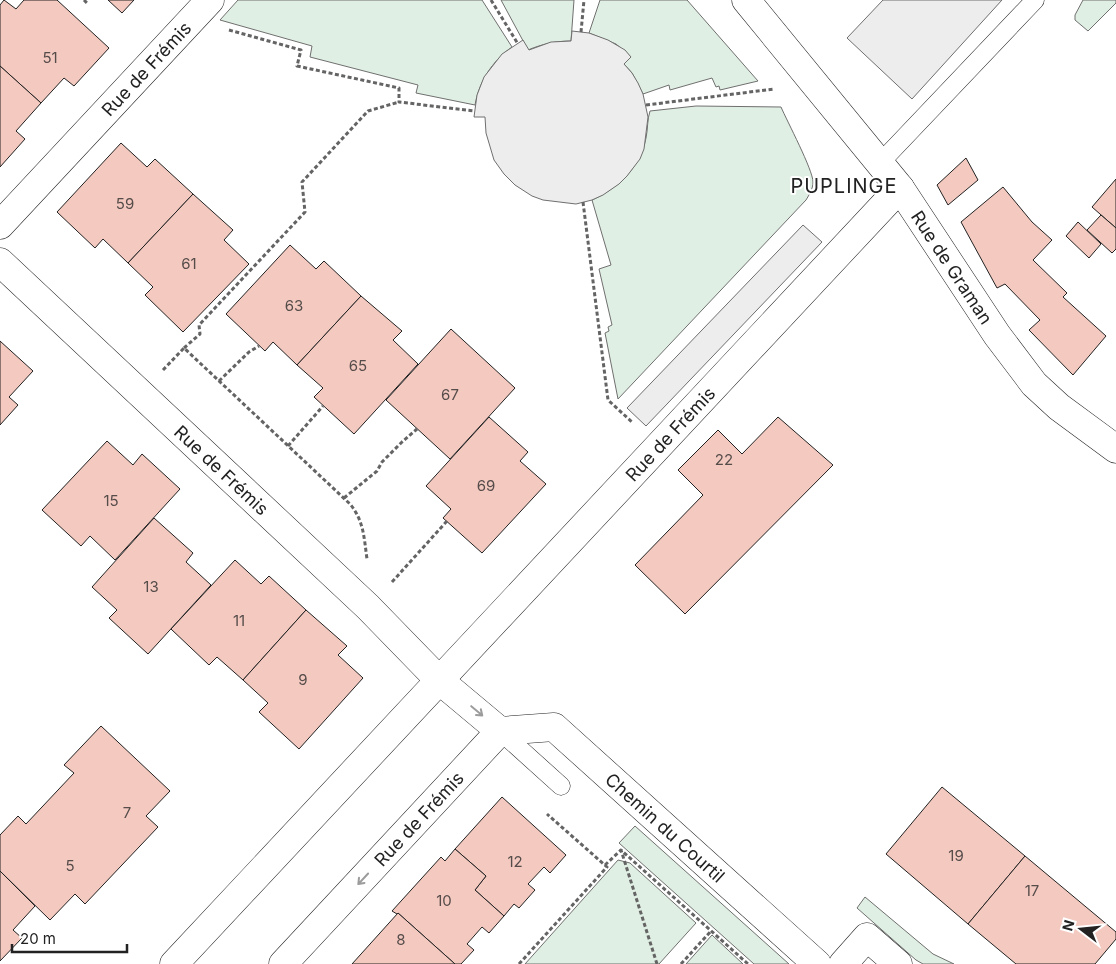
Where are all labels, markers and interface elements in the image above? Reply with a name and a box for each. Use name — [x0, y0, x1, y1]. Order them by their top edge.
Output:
street label: Rue de Frémis — [97, 17, 195, 120]
house number: 51 — [42, 48, 58, 67]
district label: PUPLINGE — [790, 174, 898, 198]
house number: 59 — [116, 194, 134, 213]
street label: Rue de Graman — [907, 207, 997, 328]
house number: 61 — [181, 254, 197, 273]
house number: 63 — [285, 296, 303, 315]
house number: 65 — [349, 356, 367, 375]
street label: Rue de Frémis — [621, 382, 719, 485]
house number: 67 — [441, 385, 459, 404]
street label: Rue de Frémis — [170, 421, 273, 519]
house number: 22 — [715, 450, 733, 469]
house number: 69 — [477, 476, 495, 495]
house number: 15 — [103, 491, 119, 510]
house number: 13 — [143, 577, 159, 596]
house number: 11 — [233, 611, 245, 630]
house number: 9 — [298, 670, 308, 689]
one-way arrow — [470, 706, 483, 717]
street label: Rue de Frémis — [370, 768, 468, 870]
street label: Chemin du Courtil — [601, 768, 729, 886]
house number: 7 — [123, 803, 131, 822]
house number: 19 — [948, 846, 964, 865]
house number: 12 — [507, 852, 523, 871]
house number: 5 — [65, 856, 75, 875]
one-way arrow — [357, 873, 369, 885]
house number: 17 — [1025, 881, 1039, 900]
house number: 10 — [436, 891, 452, 910]
north arrow — [1056, 904, 1106, 954]
text: N — [1058, 918, 1078, 933]
scale bar — [12, 922, 128, 954]
text: 20 m — [20, 929, 56, 948]
house number: 8 — [396, 930, 406, 949]

